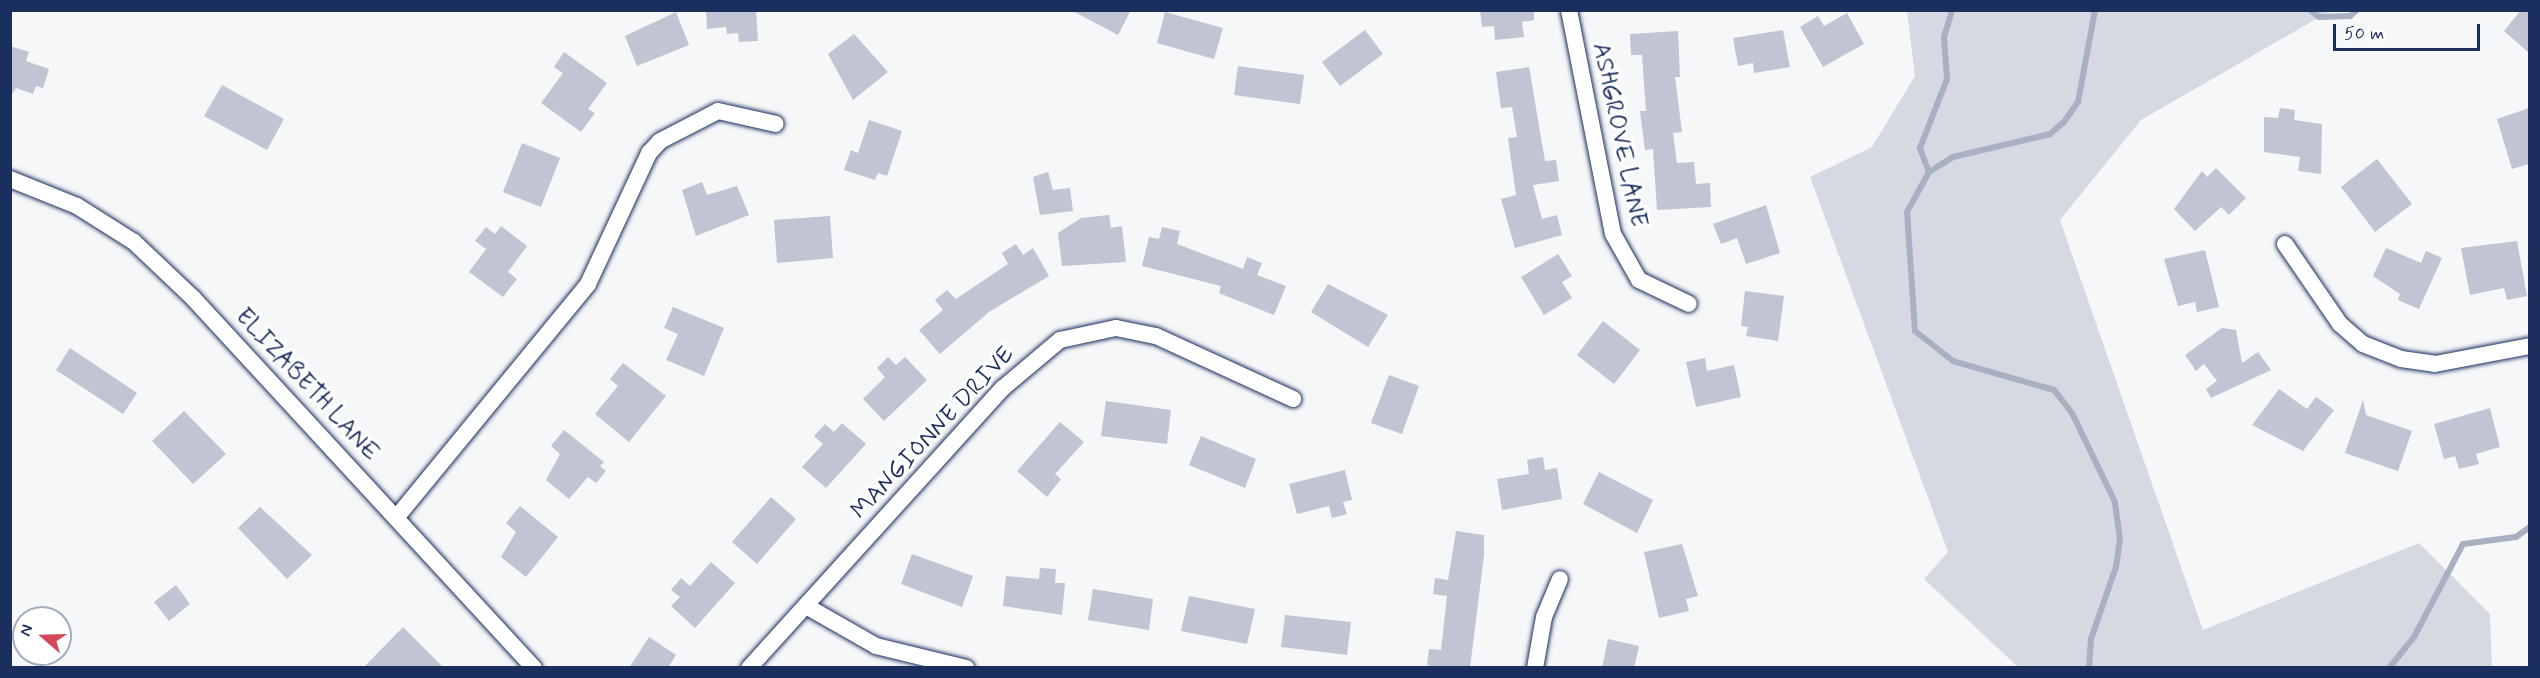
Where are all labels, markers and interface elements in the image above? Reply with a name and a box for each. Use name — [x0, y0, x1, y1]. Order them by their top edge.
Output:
scale bar — [2336, 12, 2483, 50]
text: 50 m — [2344, 22, 2384, 46]
street label: ASHGROVE LANE — [1585, 39, 1653, 231]
street label: ELIZABETH LANE — [229, 303, 385, 467]
street label: MANGIONNE DRIVE — [844, 339, 1022, 527]
north arrow — [12, 606, 72, 666]
text: N — [15, 622, 38, 639]

